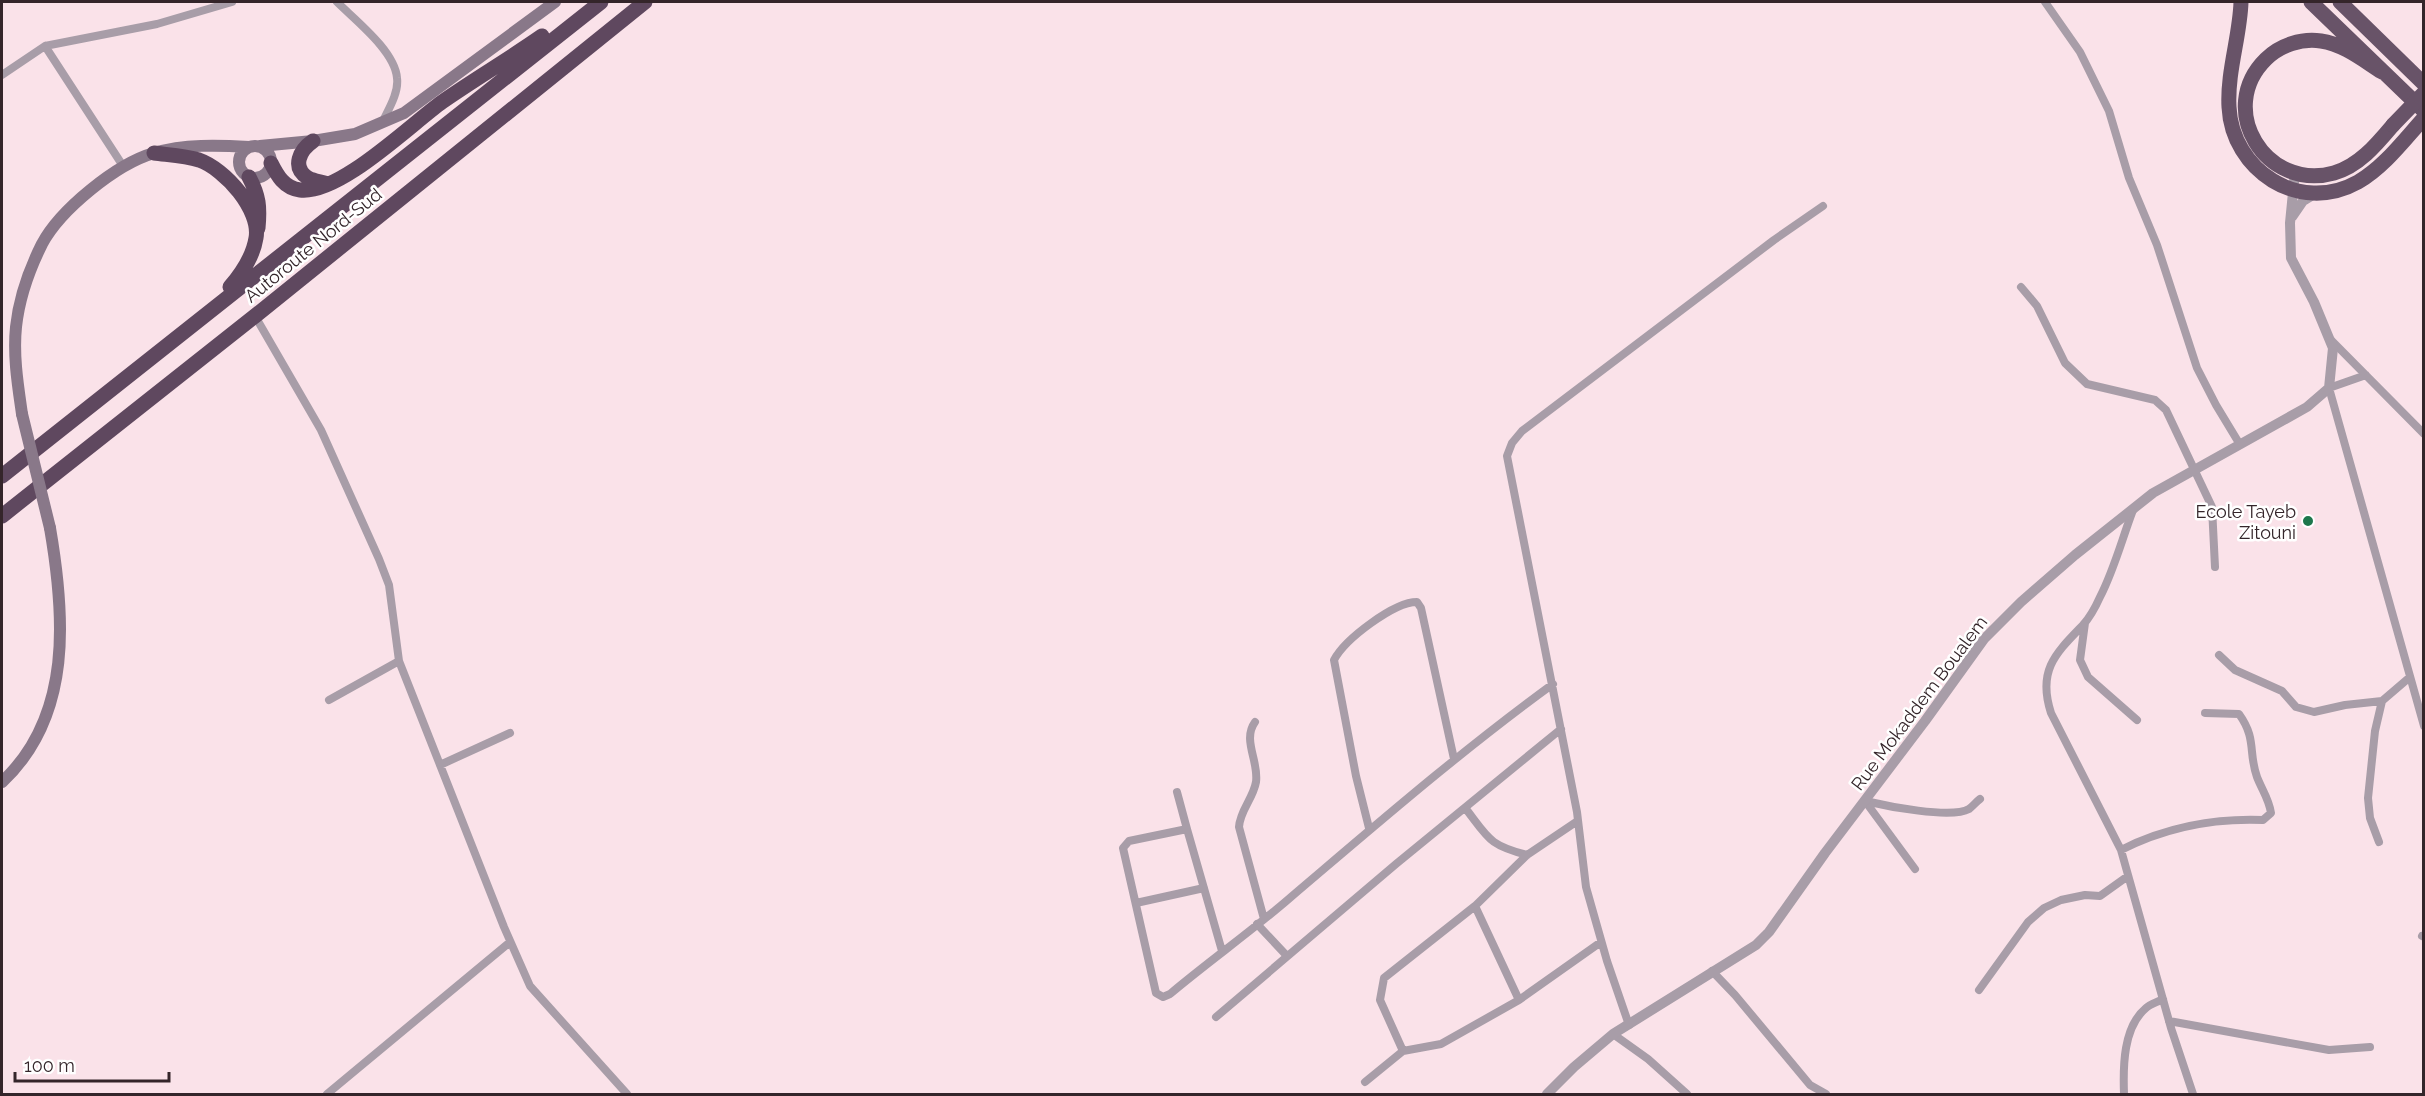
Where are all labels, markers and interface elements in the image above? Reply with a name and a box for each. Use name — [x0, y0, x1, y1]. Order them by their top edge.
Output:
street label: Autoroute Nord-Sud — [240, 183, 386, 307]
place label: Ecole Tayeb Zitouni — [2196, 501, 2296, 543]
marker: Ecole Tayeb Zitouni — [2301, 514, 2315, 528]
street label: Rue Mokaddem Boualem — [1847, 612, 1991, 794]
scale bar — [15, 1045, 170, 1083]
text: 100 m — [24, 1055, 75, 1076]

